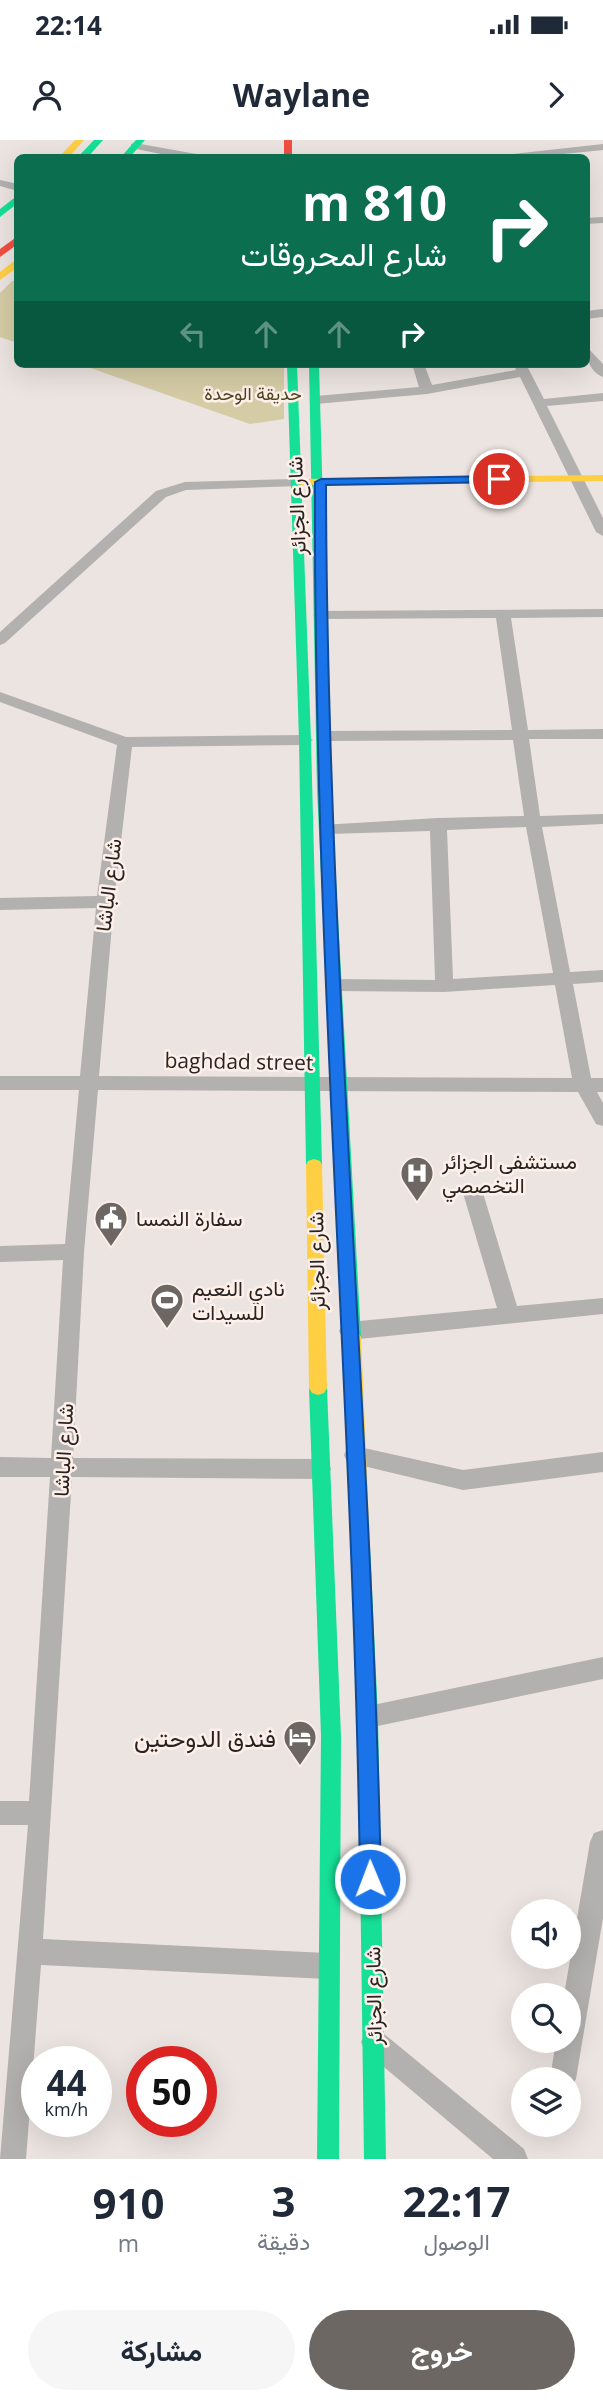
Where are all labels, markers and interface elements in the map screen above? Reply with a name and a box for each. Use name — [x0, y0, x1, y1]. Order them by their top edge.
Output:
text: 22:14 — [35, 7, 102, 43]
text: Waylane — [233, 73, 370, 116]
icon: person — [28, 76, 66, 114]
icon: forward — [537, 76, 575, 114]
text: 810 m — [302, 169, 447, 235]
icon: right — [471, 182, 562, 273]
text: شارع المحروقات — [240, 232, 447, 275]
icon: left — [174, 315, 212, 353]
icon: ahead — [247, 315, 285, 353]
icon: ahead — [320, 315, 358, 353]
icon: right — [393, 315, 431, 353]
park label: حديقة الوحدة — [204, 381, 302, 405]
pin — [469, 449, 529, 509]
street label: شارع الجزائر — [280, 456, 313, 557]
icon: arrive — [480, 460, 518, 498]
street label: شارع الباشا — [88, 837, 129, 933]
street label: baghdad street — [164, 1046, 314, 1076]
place label: مستشفى الجزائر التخصصي — [441, 1147, 577, 1203]
hospital icon: مستشفى الجزائر التخصصي — [398, 1154, 436, 1203]
public building icon: سفارة النمسا — [92, 1199, 130, 1248]
place label: سفارة النمسا — [136, 1204, 243, 1232]
street label: شارع الجزائر — [301, 1211, 332, 1312]
place label: نادي النعيم للسيدات — [192, 1274, 285, 1326]
sports icon: نادي النعيم للسيدات — [148, 1281, 186, 1330]
street label: شارع الباشا — [47, 1403, 80, 1497]
hotel icon: فندق الدوحتين — [281, 1718, 319, 1767]
place label: فندق الدوحتين — [134, 1721, 276, 1754]
position arrow — [333, 1842, 407, 1916]
map controls — [511, 1899, 581, 2137]
button: sound — [511, 1899, 581, 1969]
street label: شارع الجزائر — [358, 1946, 389, 2047]
button: search — [511, 1983, 581, 2053]
speed limit sign: 50 — [126, 2046, 217, 2137]
text: 44 — [46, 2059, 87, 2106]
button: layers — [511, 2067, 581, 2137]
text: km/h — [45, 2097, 88, 2121]
text: 3 — [272, 2172, 296, 2229]
text: 22:17 — [403, 2172, 511, 2229]
text: 910 — [92, 2174, 165, 2231]
text: دقيقة — [257, 2225, 310, 2257]
text: الوصول — [423, 2225, 490, 2257]
text: m — [118, 2227, 139, 2259]
button: مشاركة — [28, 2310, 295, 2390]
button: خروج — [309, 2310, 575, 2390]

